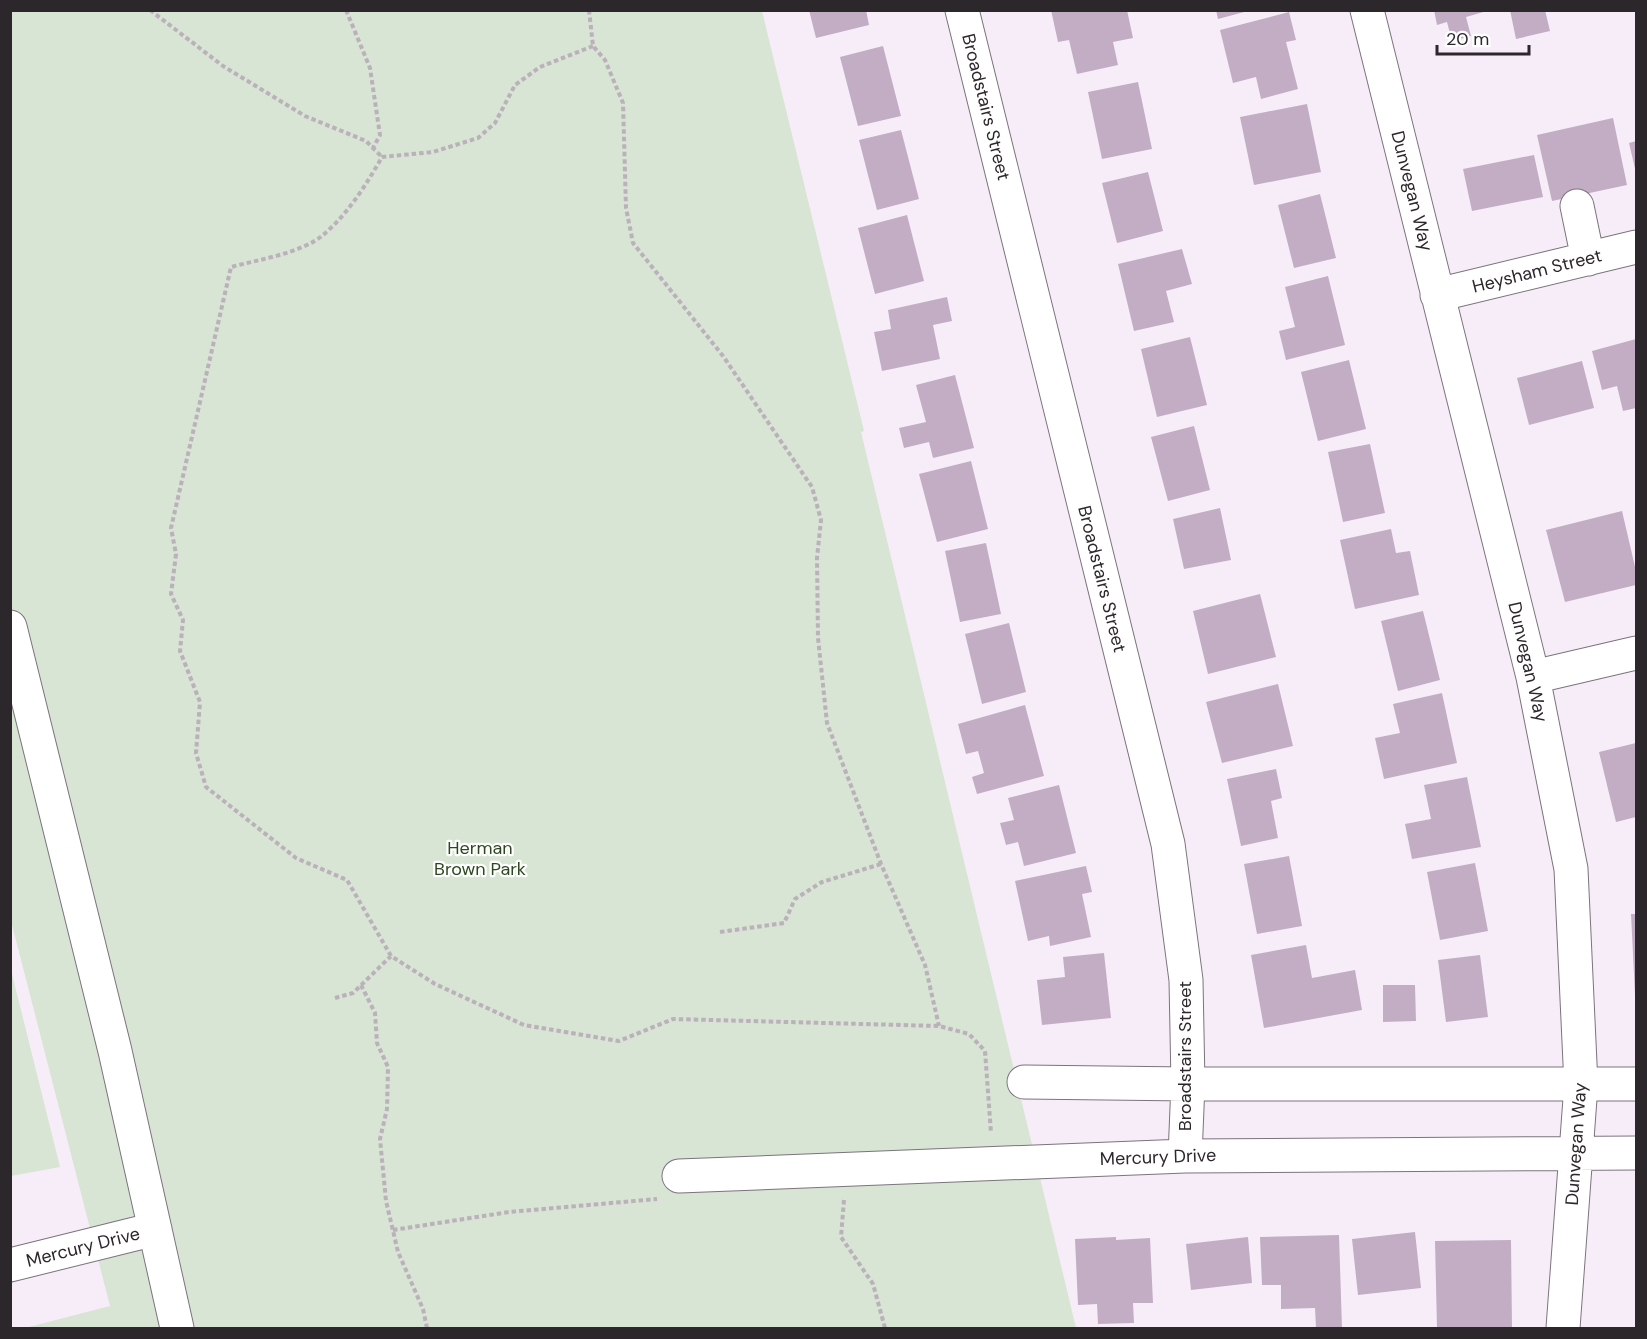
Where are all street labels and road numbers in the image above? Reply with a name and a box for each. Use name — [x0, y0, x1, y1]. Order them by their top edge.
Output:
street label: Broadstairs Street — [956, 31, 1016, 183]
street label: Dunvegan Way — [1385, 128, 1439, 254]
street label: Heysham Street — [1470, 243, 1604, 299]
street label: Broadstairs Street — [1072, 503, 1132, 655]
street label: Dunvegan Way — [1502, 599, 1554, 725]
street label: Broadstairs Street — [1173, 981, 1197, 1131]
street label: Dunvegan Way — [1560, 1082, 1592, 1206]
street label: Mercury Drive — [1099, 1143, 1217, 1171]
street label: Mercury Drive — [24, 1221, 142, 1273]

